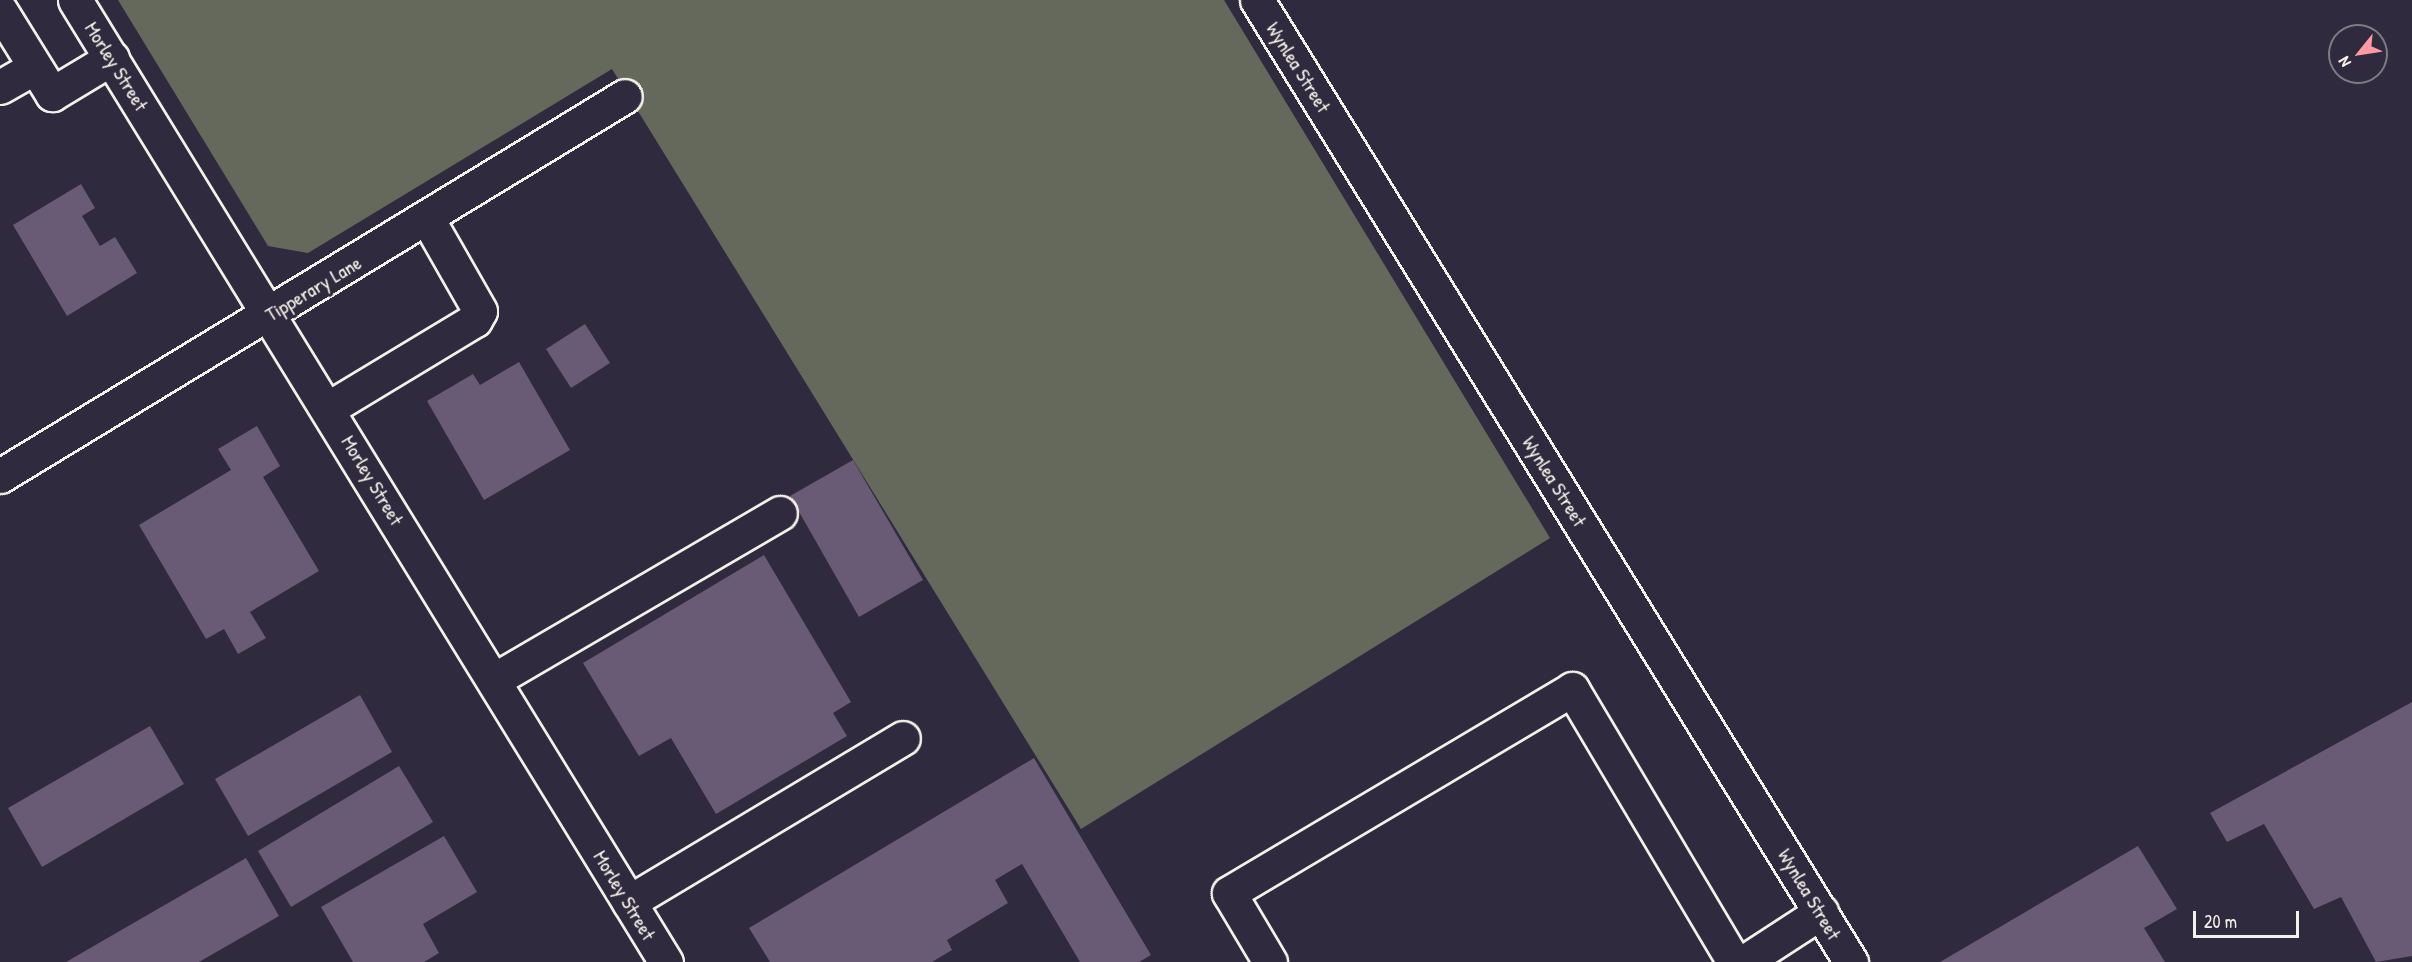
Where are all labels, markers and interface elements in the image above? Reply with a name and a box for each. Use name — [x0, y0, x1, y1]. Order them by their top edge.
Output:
street label: Morley Street — [80, 17, 154, 115]
street label: Wynlea Street — [1262, 17, 1336, 117]
north arrow — [2328, 24, 2388, 84]
text: N — [2332, 53, 2356, 71]
street label: Tipperary Lane — [261, 250, 365, 326]
street label: Morley Street — [337, 431, 409, 529]
street label: Wynlea Street — [1518, 431, 1592, 531]
street label: Wynlea Street — [1773, 844, 1847, 944]
street label: Morley Street — [589, 846, 661, 944]
scale bar — [2196, 899, 2302, 937]
text: 20 m — [2204, 909, 2237, 934]

